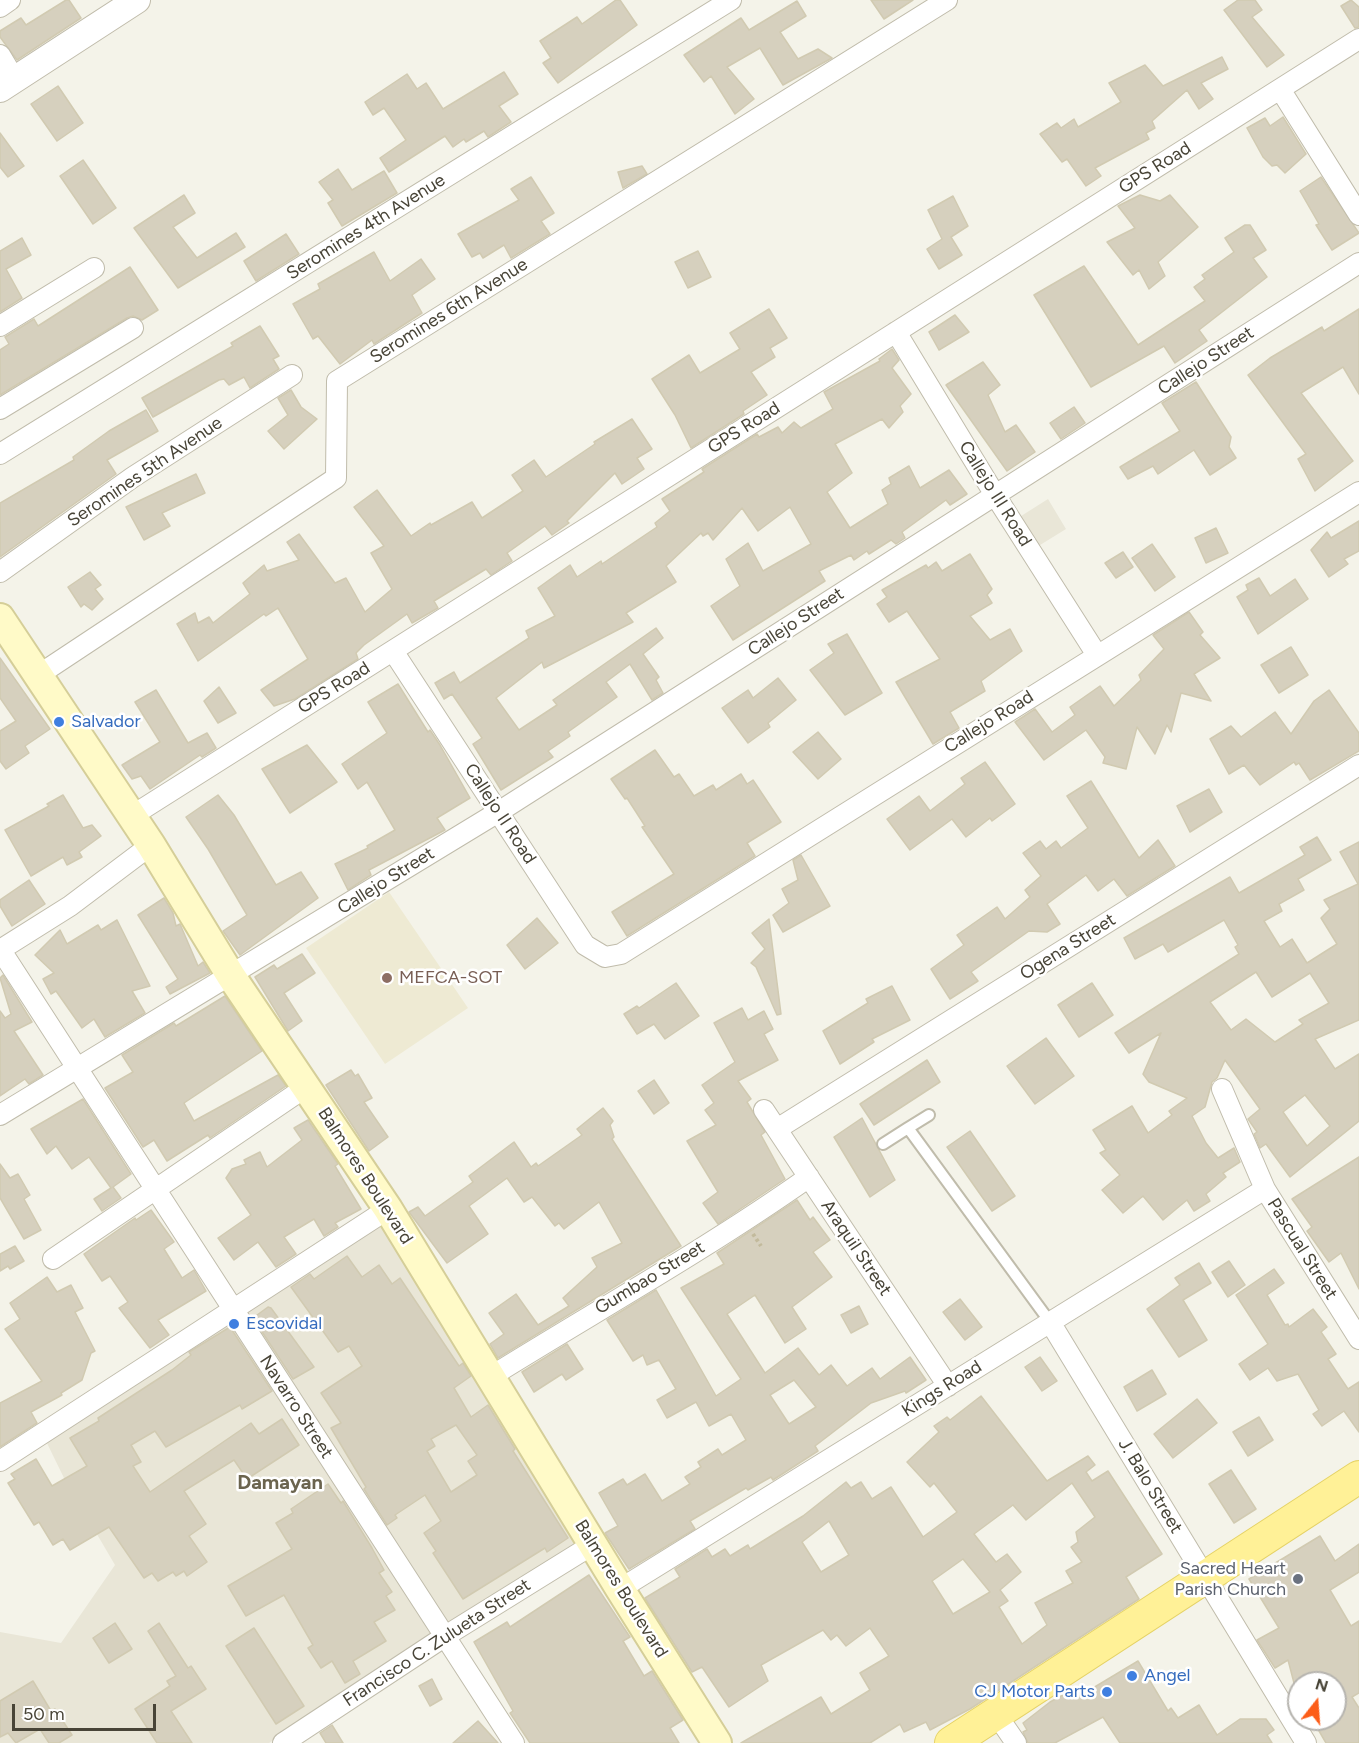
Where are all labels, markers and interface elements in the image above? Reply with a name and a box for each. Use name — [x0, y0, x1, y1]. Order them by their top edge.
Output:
street label: GPS Road — [1115, 137, 1195, 199]
street label: Seromines 4th Avenue — [283, 169, 449, 285]
street label: Seromines 6th Avenue — [366, 254, 532, 368]
street label: Callejo Street — [1154, 322, 1258, 400]
street label: GPS Road — [704, 397, 784, 459]
street label: Seromines 5th Avenue — [63, 412, 227, 532]
street label: Callejo III Road — [954, 437, 1036, 551]
street label: Callejo Street — [744, 583, 848, 661]
street label: GPS Road — [294, 657, 374, 719]
street label: Callejo Road — [940, 686, 1038, 758]
place label: Salvador — [71, 711, 141, 733]
marker: Salvador — [52, 715, 66, 729]
street label: Callejo II Road — [460, 760, 540, 868]
street label: Callejo Street — [334, 843, 438, 919]
street label: Ogena Street — [1016, 909, 1120, 985]
place label: MEFCA-SOT — [399, 967, 502, 989]
marker: MEFCA-SOT — [380, 971, 394, 985]
street label: Balmores Boulevard — [313, 1104, 417, 1248]
street label: Pascual Street — [1262, 1194, 1342, 1304]
street label: Araquil Street — [816, 1196, 896, 1300]
street label: Gumbao Street — [591, 1237, 709, 1319]
place label: Escovidal — [246, 1313, 322, 1335]
marker: Escovidal — [227, 1317, 241, 1331]
street label: Navarro Street — [255, 1351, 337, 1463]
street label: Kings Road — [898, 1356, 986, 1422]
street label: J. Balo Street — [1113, 1435, 1187, 1537]
district label: Damayan — [237, 1471, 323, 1495]
street label: Balmores Boulevard — [570, 1516, 672, 1662]
place label: Sacred Heart Parish Church — [1175, 1558, 1286, 1600]
marker: Sacred Heart Parish Church — [1291, 1572, 1305, 1586]
street label: Francisco C. Zulueta Street — [339, 1574, 535, 1712]
place label: Angel — [1144, 1665, 1191, 1687]
marker: Angel — [1125, 1669, 1139, 1683]
north arrow — [1287, 1671, 1347, 1731]
text: N — [1313, 1674, 1331, 1696]
place label: CJ Motor Parts — [974, 1681, 1095, 1703]
marker: CJ Motor Parts — [1100, 1685, 1114, 1699]
scale bar — [15, 1692, 159, 1730]
text: 50 m — [23, 1703, 65, 1725]

